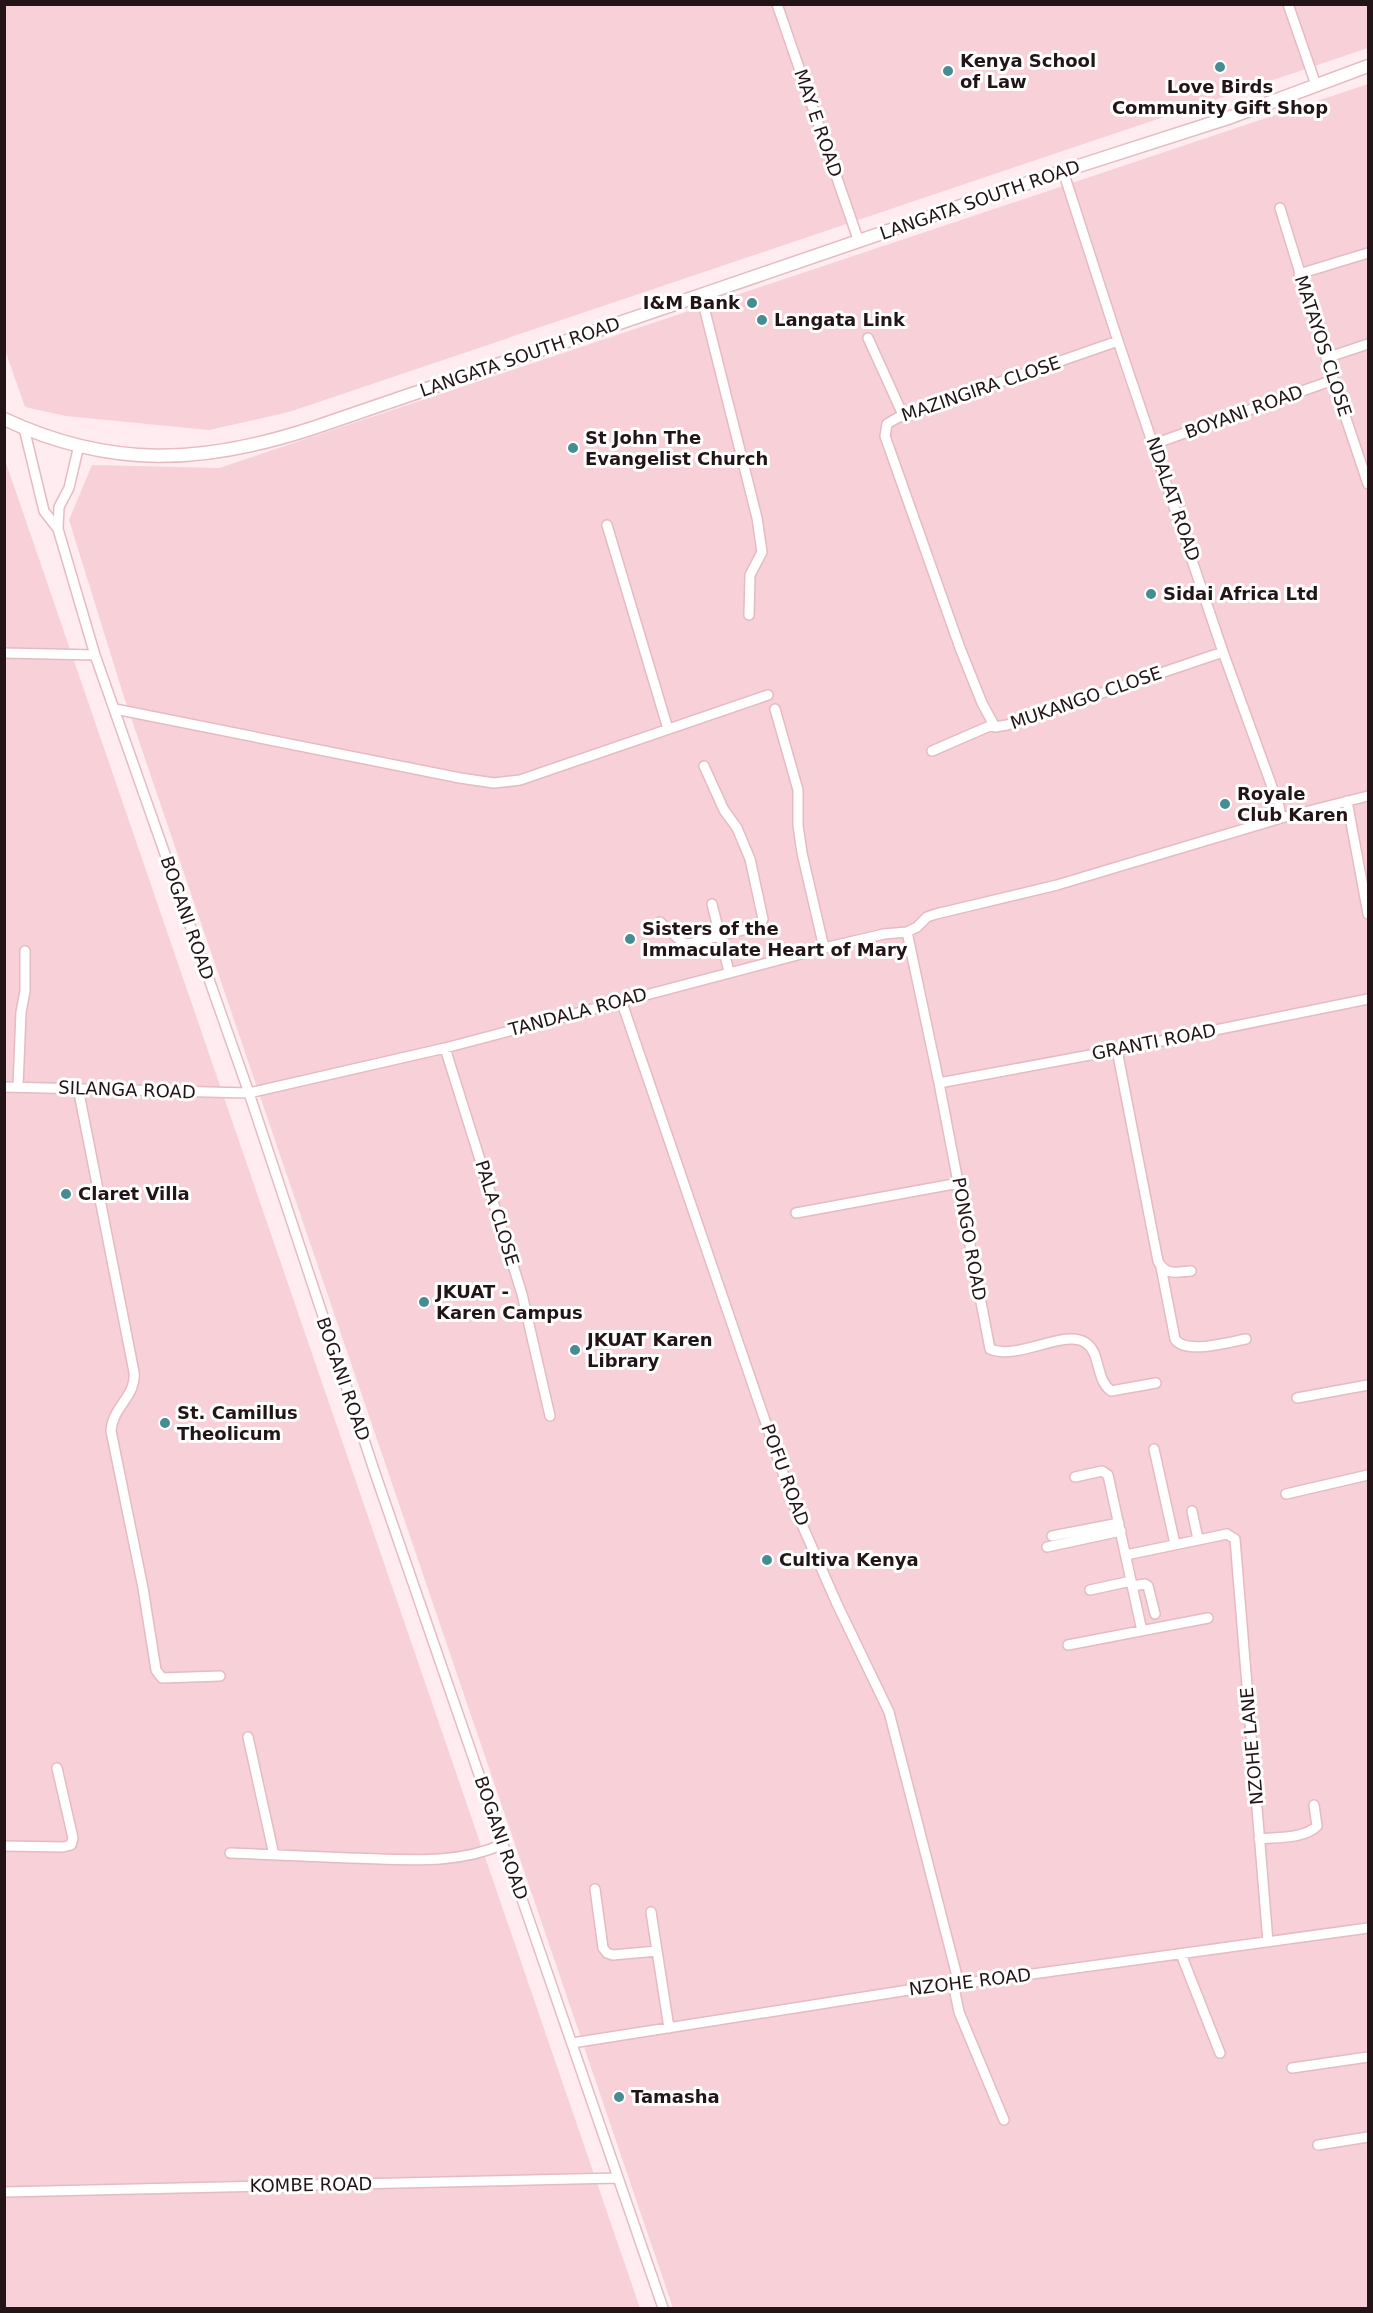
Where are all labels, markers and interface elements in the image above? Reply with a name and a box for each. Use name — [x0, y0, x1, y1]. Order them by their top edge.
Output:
place label: Kenya School of Law — [960, 50, 1096, 92]
marker: Love Birds Community Gift Shop — [1213, 60, 1227, 74]
marker: Kenya School of Law — [941, 64, 955, 78]
street label: MAY E ROAD — [790, 66, 847, 180]
place label: Love Birds Community Gift Shop — [1112, 76, 1328, 118]
street label: LANGATA SOUTH ROAD — [877, 155, 1083, 244]
street label: MATAYOS CLOSE — [1291, 273, 1356, 419]
place label: I&M Bank — [643, 292, 741, 313]
marker: I&M Bank — [745, 296, 759, 310]
place label: Langata Link — [774, 309, 906, 330]
street label: LANGATA SOUTH ROAD — [417, 312, 623, 401]
marker: Langata Link — [755, 313, 769, 327]
street label: MAZINGIRA CLOSE — [898, 351, 1063, 426]
street label: BOYANI ROAD — [1182, 380, 1306, 443]
place label: St John The Evangelist Church — [585, 427, 768, 469]
street label: NDALAT ROAD — [1142, 434, 1205, 564]
marker: St John The Evangelist Church — [566, 441, 580, 455]
place label: Sidai Africa Ltd — [1163, 583, 1318, 604]
marker: Sidai Africa Ltd — [1144, 587, 1158, 601]
street label: MUKANGO CLOSE — [1007, 662, 1164, 733]
place label: Royale Club Karen — [1237, 783, 1348, 825]
marker: Royale Club Karen — [1218, 797, 1232, 811]
street label: BOGANI ROAD — [156, 853, 218, 982]
place label: Sisters of the Immaculate Heart of Mary — [642, 918, 908, 960]
marker: Sisters of the Immaculate Heart of Mary — [623, 932, 637, 946]
street label: TANDALA ROAD — [505, 983, 649, 1040]
street label: GRANTI ROAD — [1090, 1019, 1218, 1064]
street label: SILANGA ROAD — [58, 1077, 196, 1102]
street label: PALA CLOSE — [471, 1157, 524, 1268]
street label: PONGO ROAD — [948, 1176, 991, 1302]
place label: Claret Villa — [78, 1183, 190, 1204]
marker: Claret Villa — [59, 1187, 73, 1201]
place label: JKUAT - Karen Campus — [434, 1281, 583, 1323]
marker: JKUAT - Karen Campus — [417, 1295, 431, 1309]
street label: BOGANI ROAD — [312, 1314, 374, 1443]
place label: JKUAT Karen Library — [585, 1329, 712, 1371]
marker: JKUAT Karen Library — [568, 1343, 582, 1357]
place label: St. Camillus Theolicum — [177, 1402, 298, 1444]
marker: St. Camillus Theolicum — [158, 1416, 172, 1430]
street label: POFU ROAD — [757, 1421, 814, 1529]
place label: Cultiva Kenya — [779, 1549, 919, 1570]
marker: Cultiva Kenya — [760, 1553, 774, 1567]
street label: NZOHE LANE — [1236, 1686, 1267, 1806]
street label: BOGANI ROAD — [470, 1773, 532, 1902]
street label: NZOHE ROAD — [908, 1964, 1032, 1999]
place label: Tamasha — [631, 2086, 720, 2107]
marker: Tamasha — [612, 2090, 626, 2104]
street label: KOMBE ROAD — [250, 2173, 372, 2196]

